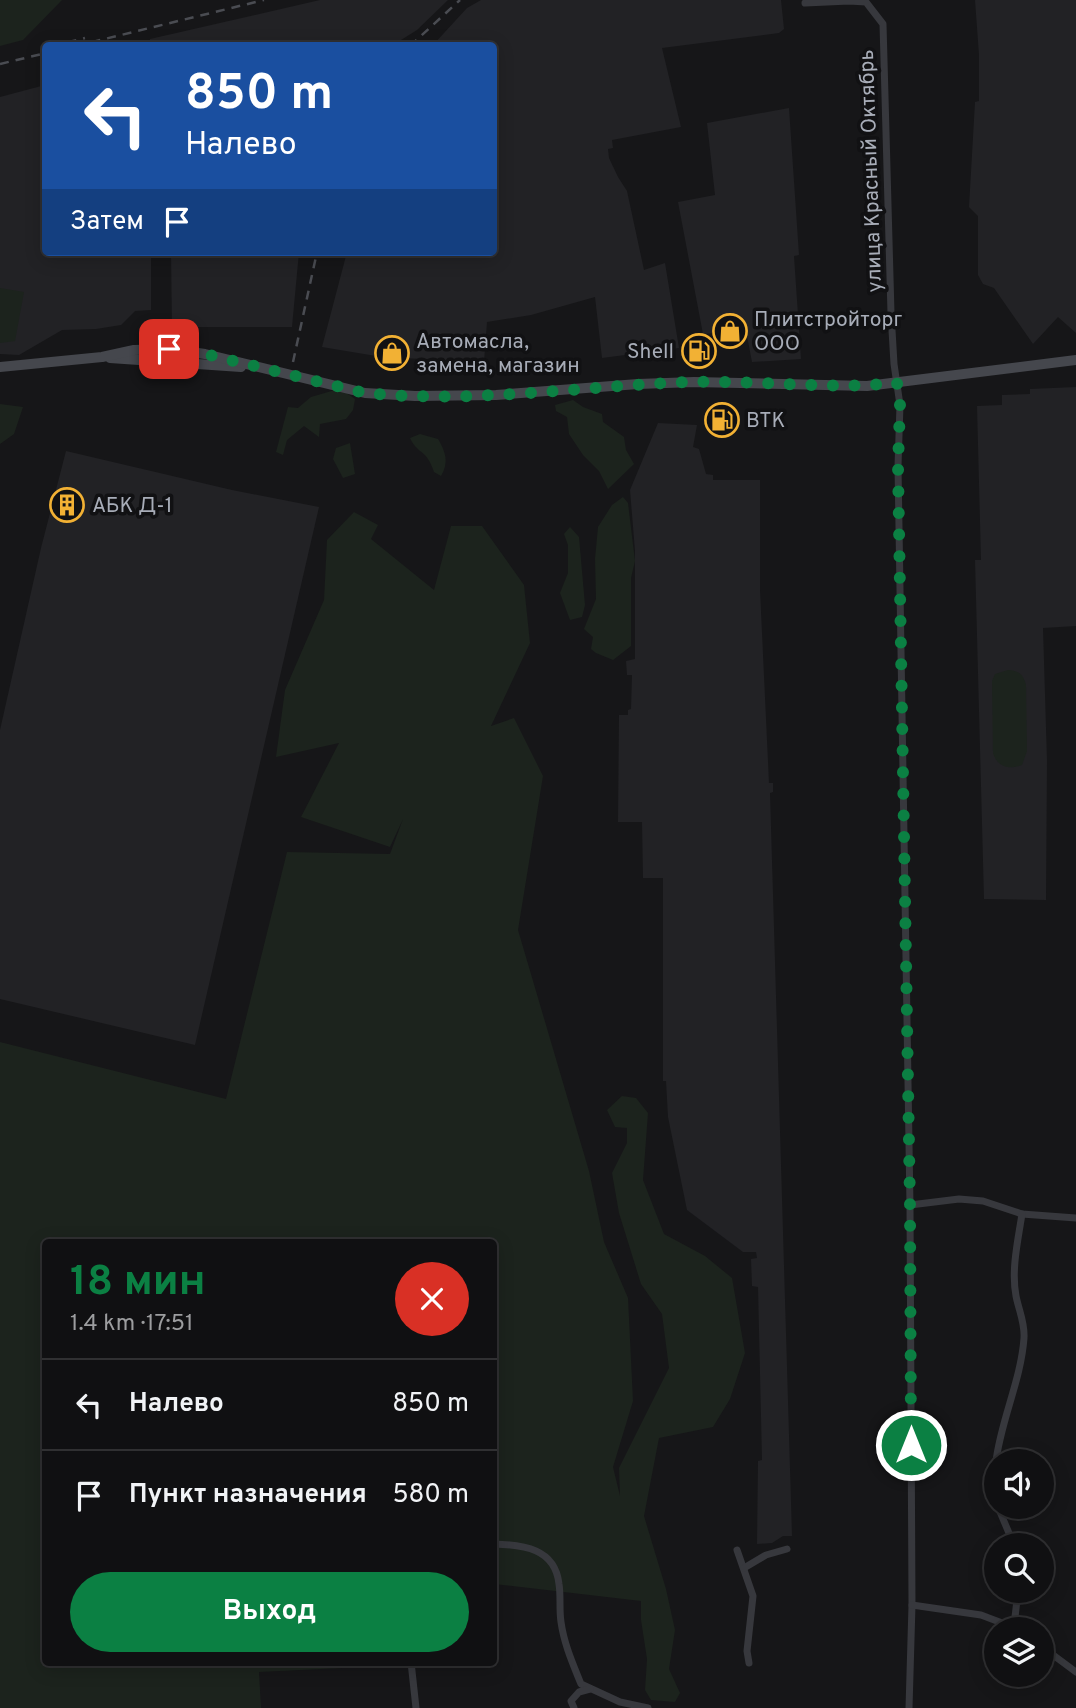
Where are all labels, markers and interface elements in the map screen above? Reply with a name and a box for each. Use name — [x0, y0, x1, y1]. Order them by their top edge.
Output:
street label: улица Красный Октябрь — [854, 49, 889, 293]
text: 850 m — [185, 65, 333, 127]
icon: left — [70, 70, 161, 161]
text: Налево — [185, 126, 297, 166]
icon: arrive — [158, 203, 196, 241]
text: Затем — [70, 206, 144, 239]
place label: Плитстройторг ООО — [754, 307, 903, 358]
shop icon: Плитстройторг ООО — [711, 312, 749, 350]
pin — [139, 319, 199, 379]
place label: Автомасла, замена, магазин — [416, 329, 580, 380]
icon: arrive — [150, 330, 188, 368]
fuel station icon: Shell — [680, 332, 718, 370]
shop icon: Автомасла, замена, магазин — [373, 334, 411, 372]
place label: Shell — [627, 339, 674, 366]
fuel station icon: ВТК — [703, 401, 741, 439]
place label: ВТК — [746, 408, 785, 435]
building icon: АБК Д-1 — [48, 486, 86, 524]
place label: АБК Д-1 — [92, 493, 173, 520]
text: 18 мин — [70, 1257, 206, 1310]
button: close — [395, 1262, 469, 1336]
text: 1.4 km · 17:51 — [70, 1310, 194, 1339]
icon: left — [70, 1386, 108, 1424]
text: Налево — [129, 1388, 224, 1421]
text: 850 m — [392, 1388, 469, 1421]
position arrow — [874, 1408, 948, 1482]
map controls — [984, 1449, 1054, 1687]
button: sound — [984, 1449, 1054, 1519]
icon: arrive — [70, 1477, 108, 1515]
text: Пункт назначения — [129, 1479, 367, 1512]
text: 580 m — [392, 1479, 469, 1512]
button: search — [984, 1533, 1054, 1603]
button: Выход — [70, 1572, 469, 1652]
button: layers — [984, 1617, 1054, 1687]

